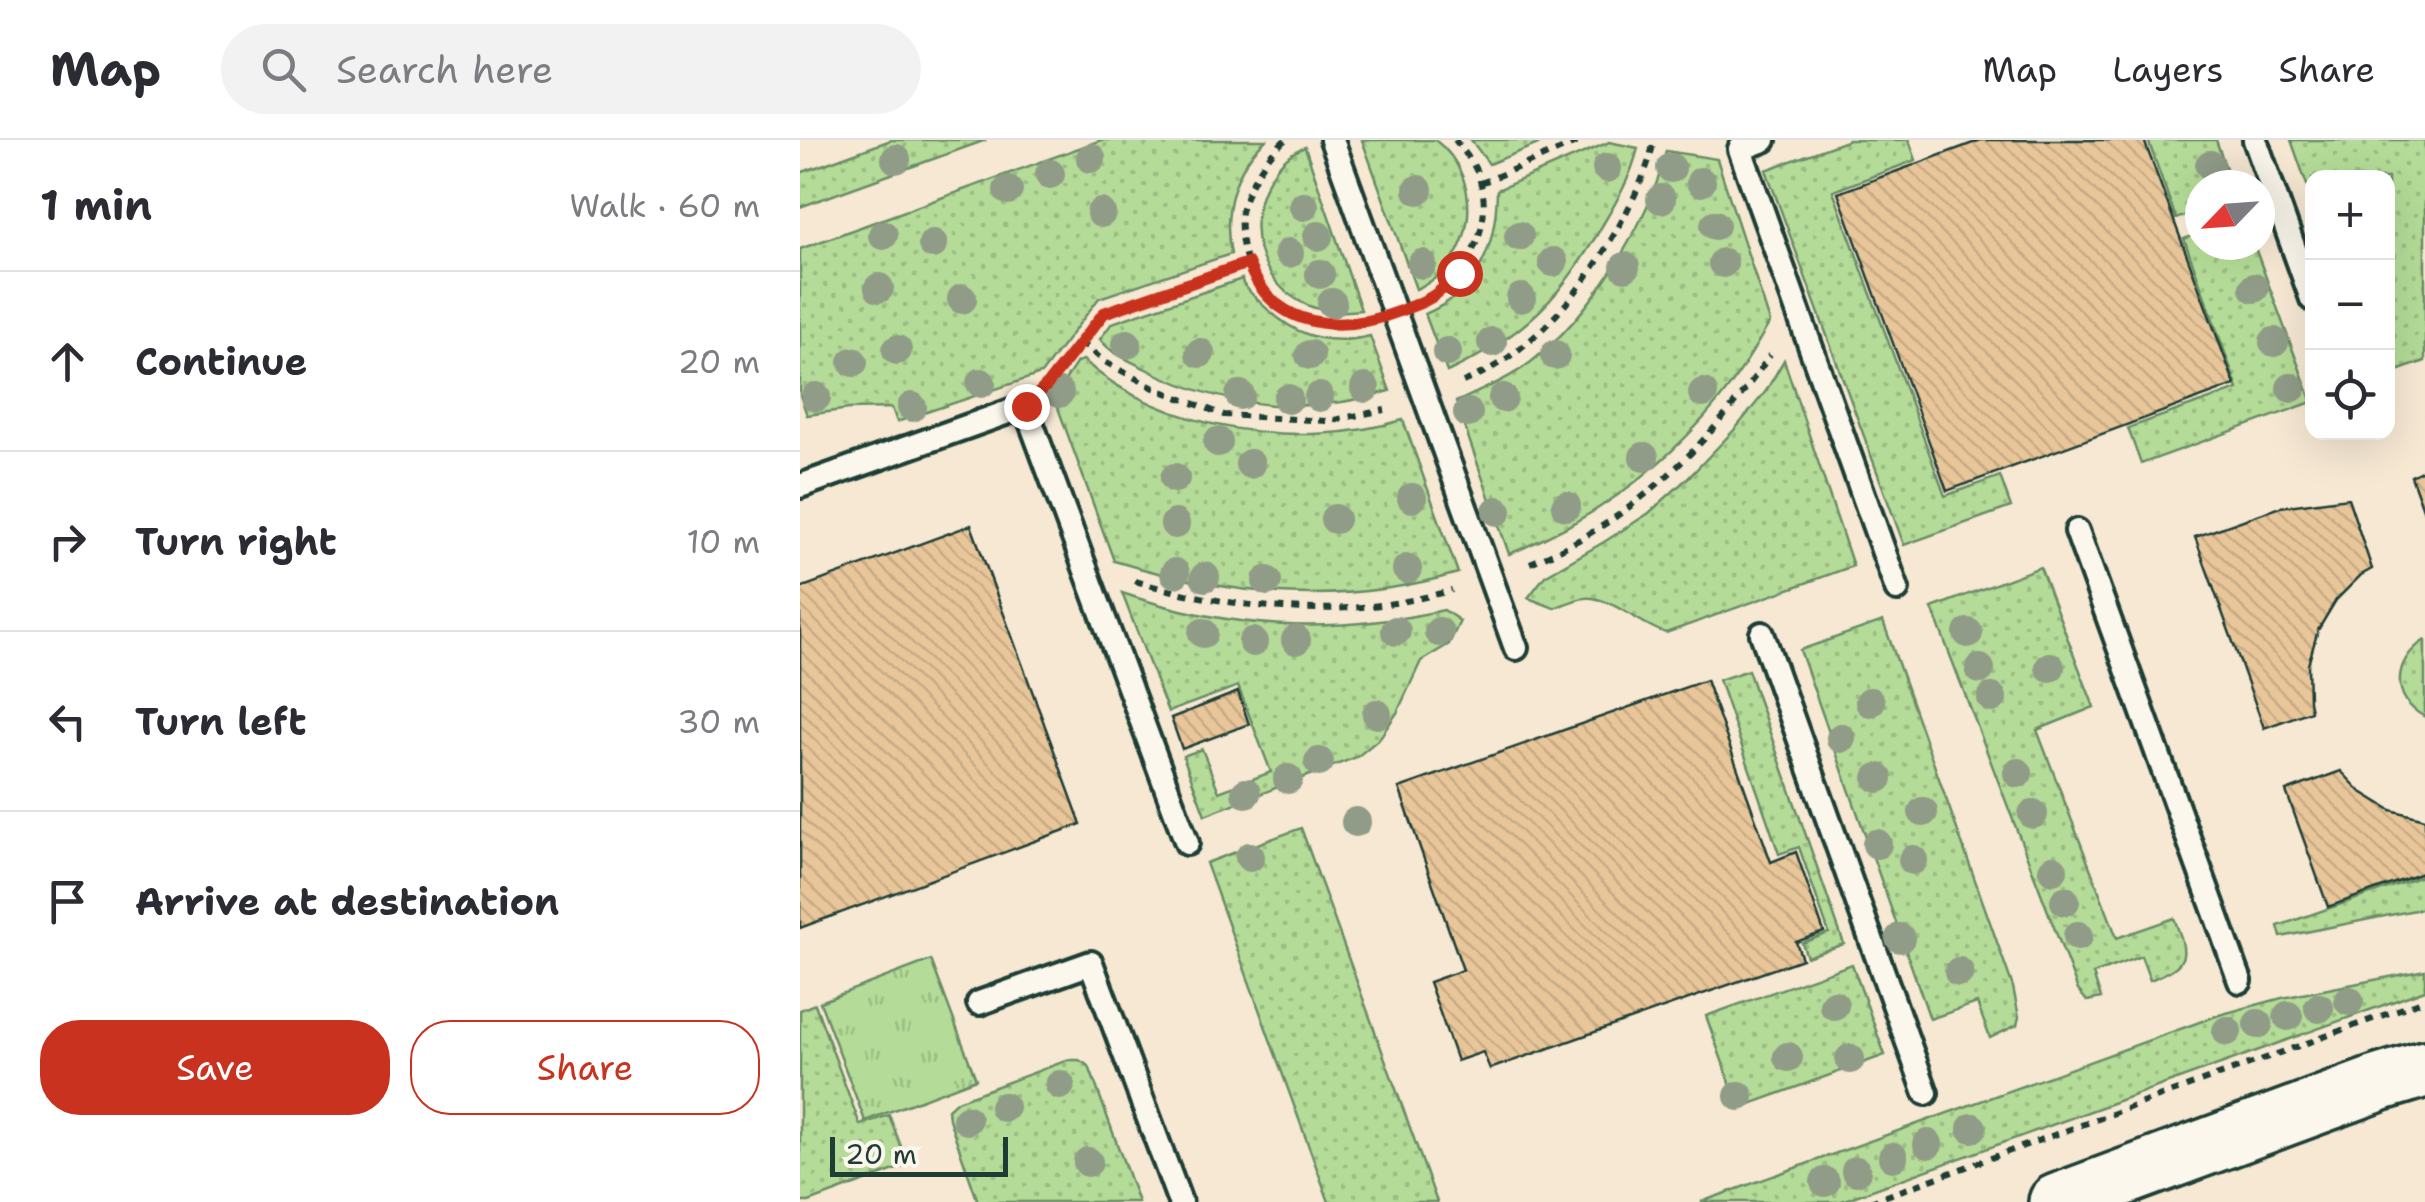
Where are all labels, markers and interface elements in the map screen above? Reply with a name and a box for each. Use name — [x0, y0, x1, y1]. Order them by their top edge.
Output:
search box — [221, 24, 921, 114]
text: Map — [50, 37, 161, 101]
icon: search — [256, 42, 311, 97]
text: Search here — [336, 44, 553, 95]
text: Map — [1982, 46, 2057, 93]
text: Layers — [2112, 46, 2224, 93]
text: Share — [2279, 46, 2375, 93]
north arrow — [2185, 170, 2275, 260]
map controls — [2305, 170, 2395, 440]
button: + — [2305, 170, 2395, 260]
text: 1 min — [40, 177, 152, 233]
text: Walk · 60 m — [569, 184, 760, 227]
route start — [1437, 251, 1483, 297]
button: − — [2305, 260, 2395, 350]
icon: ahead — [40, 334, 95, 389]
text: Continue — [135, 336, 307, 387]
text: 20 m — [678, 340, 760, 383]
button: locate — [2305, 350, 2395, 440]
route end — [1004, 384, 1050, 430]
icon: right — [40, 514, 95, 569]
text: Turn right — [135, 516, 337, 567]
text: 10 m — [687, 520, 760, 563]
icon: left — [40, 694, 95, 749]
text: Turn left — [135, 696, 307, 747]
text: 30 m — [677, 700, 760, 743]
icon: arrive — [40, 874, 95, 929]
text: Arrive at destination — [135, 876, 559, 927]
button: Save — [40, 1020, 390, 1115]
button: Share — [410, 1020, 760, 1115]
scale bar — [830, 1132, 1008, 1176]
text: 20 m — [845, 1135, 917, 1173]

